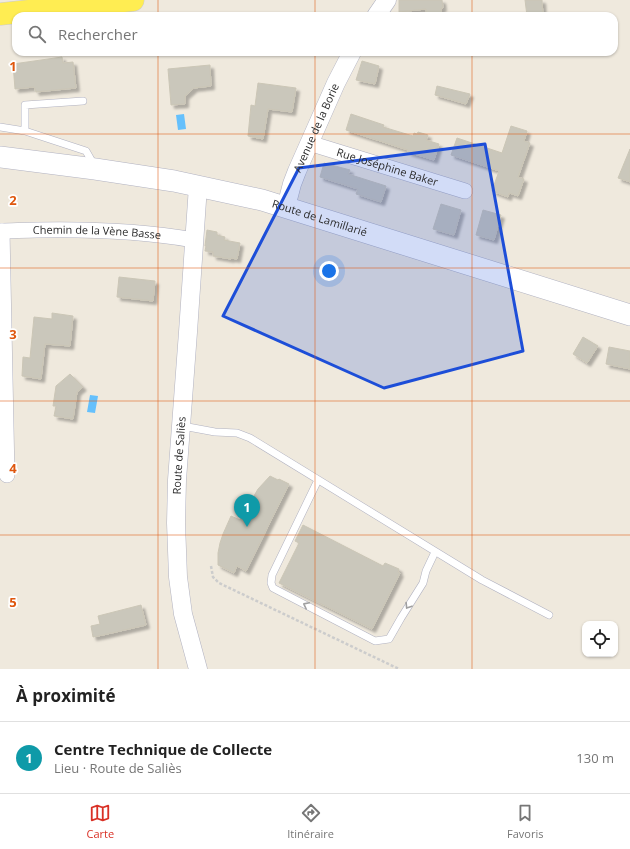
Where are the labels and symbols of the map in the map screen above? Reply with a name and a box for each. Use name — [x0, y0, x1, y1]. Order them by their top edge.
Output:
text: 1 — [9, 57, 17, 75]
street label: Avenue de la Borie — [289, 81, 342, 174]
street label: Rue Joséphine Baker — [335, 144, 441, 189]
text: 2 — [9, 191, 17, 209]
street label: Route de Lamillarié — [270, 196, 369, 239]
street label: Chemin de la Vène Basse — [33, 222, 162, 242]
your location — [319, 261, 339, 281]
text: 3 — [9, 325, 17, 343]
street label: Route de Saliès — [169, 416, 189, 495]
text: 4 — [9, 459, 17, 477]
pin: 1 — [234, 494, 260, 527]
text: 5 — [9, 593, 17, 611]
one-way arrow — [406, 602, 413, 609]
one-way arrow — [303, 603, 310, 610]

